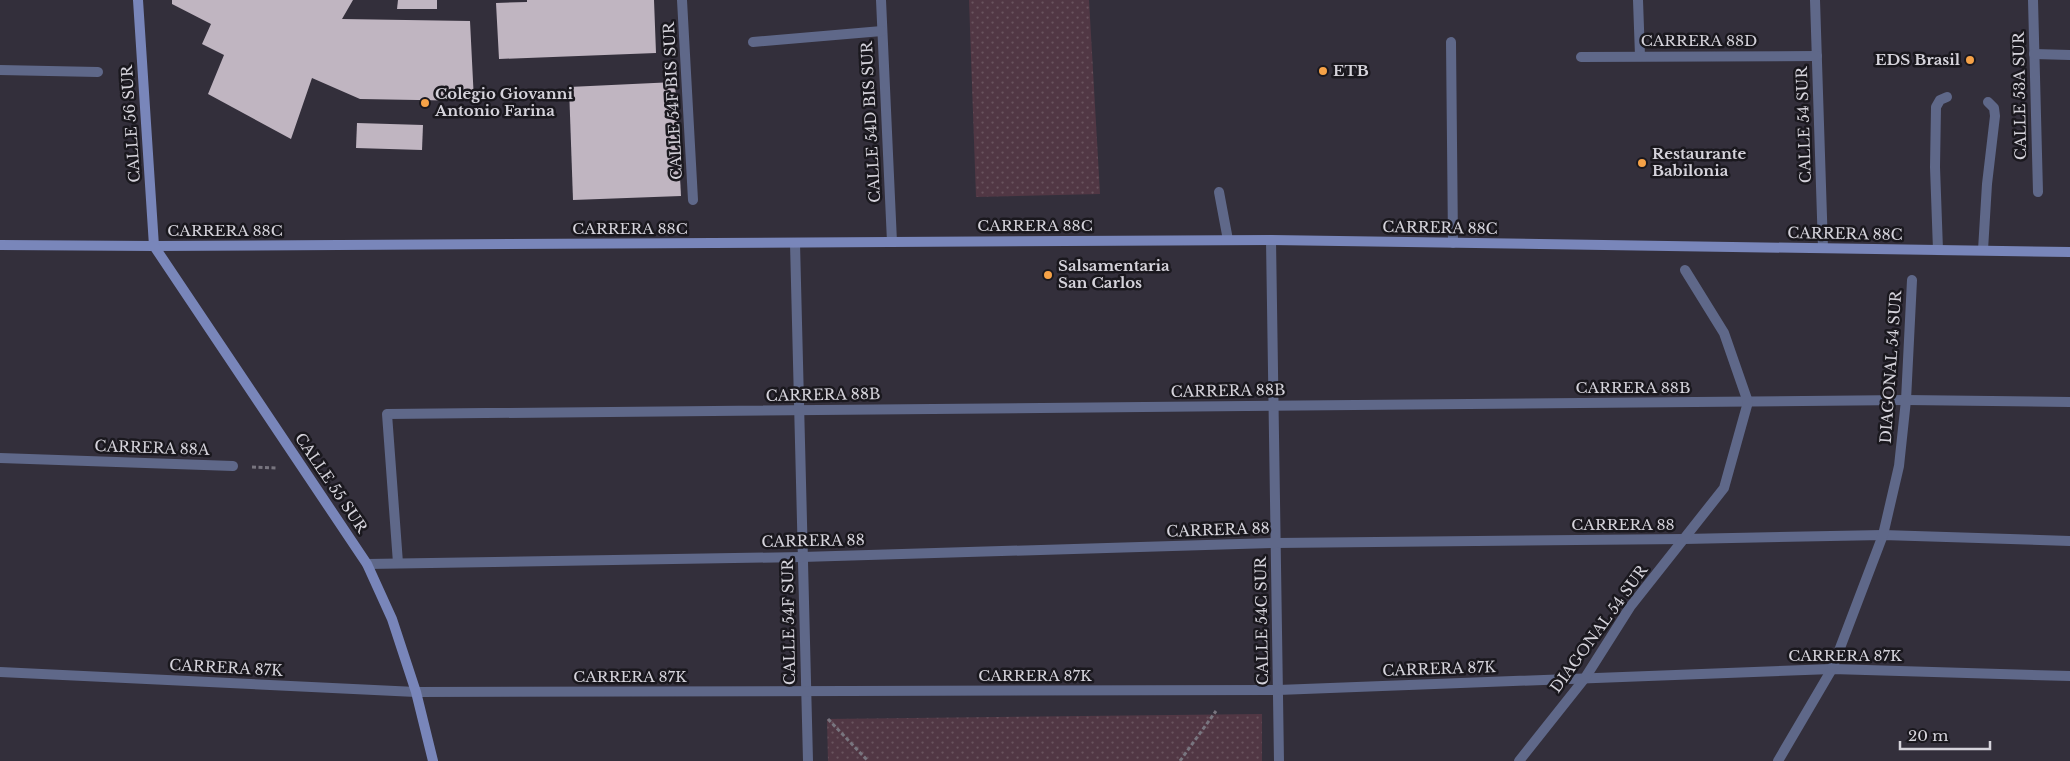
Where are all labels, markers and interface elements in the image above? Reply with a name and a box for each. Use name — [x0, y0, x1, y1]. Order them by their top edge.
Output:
street label: CALLE 54F BIS SUR — [659, 21, 686, 180]
street label: CARRERA 88D — [1641, 31, 1757, 50]
street label: CALLE 53A SUR — [2009, 31, 2030, 160]
street label: CALLE 54D BIS SUR — [857, 40, 884, 203]
place label: EDS Brasil — [1875, 50, 1961, 69]
marker: EDS Brasil — [1964, 54, 1976, 66]
place label: ETB — [1333, 61, 1369, 80]
street label: CALLE 56 SUR — [117, 64, 144, 183]
marker: ETB — [1317, 65, 1329, 77]
street label: CALLE 54 SUR — [1792, 65, 1815, 184]
place label: Colegio Giovanni Antonio Farina — [434, 84, 573, 120]
marker: Colegio Giovanni Antonio Farina — [419, 97, 431, 109]
place label: Restaurante Babilonia — [1652, 144, 1747, 180]
marker: Restaurante Babilonia — [1636, 157, 1648, 169]
street label: CARRERA 88C — [977, 216, 1093, 235]
street label: CARRERA 88C — [1382, 217, 1498, 238]
street label: CARRERA 88C — [572, 219, 688, 238]
street label: CARRERA 88C — [167, 221, 283, 240]
street label: CARRERA 88C — [1787, 223, 1903, 244]
place label: Salsamentaria San Carlos — [1058, 256, 1170, 292]
marker: Salsamentaria San Carlos — [1042, 269, 1054, 281]
street label: DIAGONAL 54 SUR — [1876, 289, 1905, 444]
street label: CARRERA 88B — [1576, 378, 1690, 397]
street label: CARRERA 88B — [1170, 380, 1286, 401]
street label: CARRERA 88B — [765, 384, 881, 405]
street label: CALLE 55 SUR — [291, 429, 372, 537]
street label: CARRERA 88A — [94, 436, 210, 459]
street label: CARRERA 88 — [1571, 515, 1675, 534]
street label: CARRERA 88 — [1166, 518, 1270, 541]
street label: CARRERA 88 — [761, 530, 865, 551]
street label: CALLE 54C SUR — [1251, 555, 1272, 685]
street label: CALLE 54F SUR — [778, 558, 799, 685]
street label: DIAGONAL 54 SUR — [1546, 560, 1652, 696]
street label: CARRERA 87K — [1788, 646, 1902, 665]
street label: CARRERA 87K — [169, 655, 284, 680]
street label: CARRERA 87K — [1382, 657, 1496, 680]
street label: CARRERA 87K — [978, 666, 1092, 685]
street label: CARRERA 87K — [573, 667, 687, 686]
scale bar — [1900, 718, 1990, 750]
text: 20 m — [1908, 726, 1948, 745]

